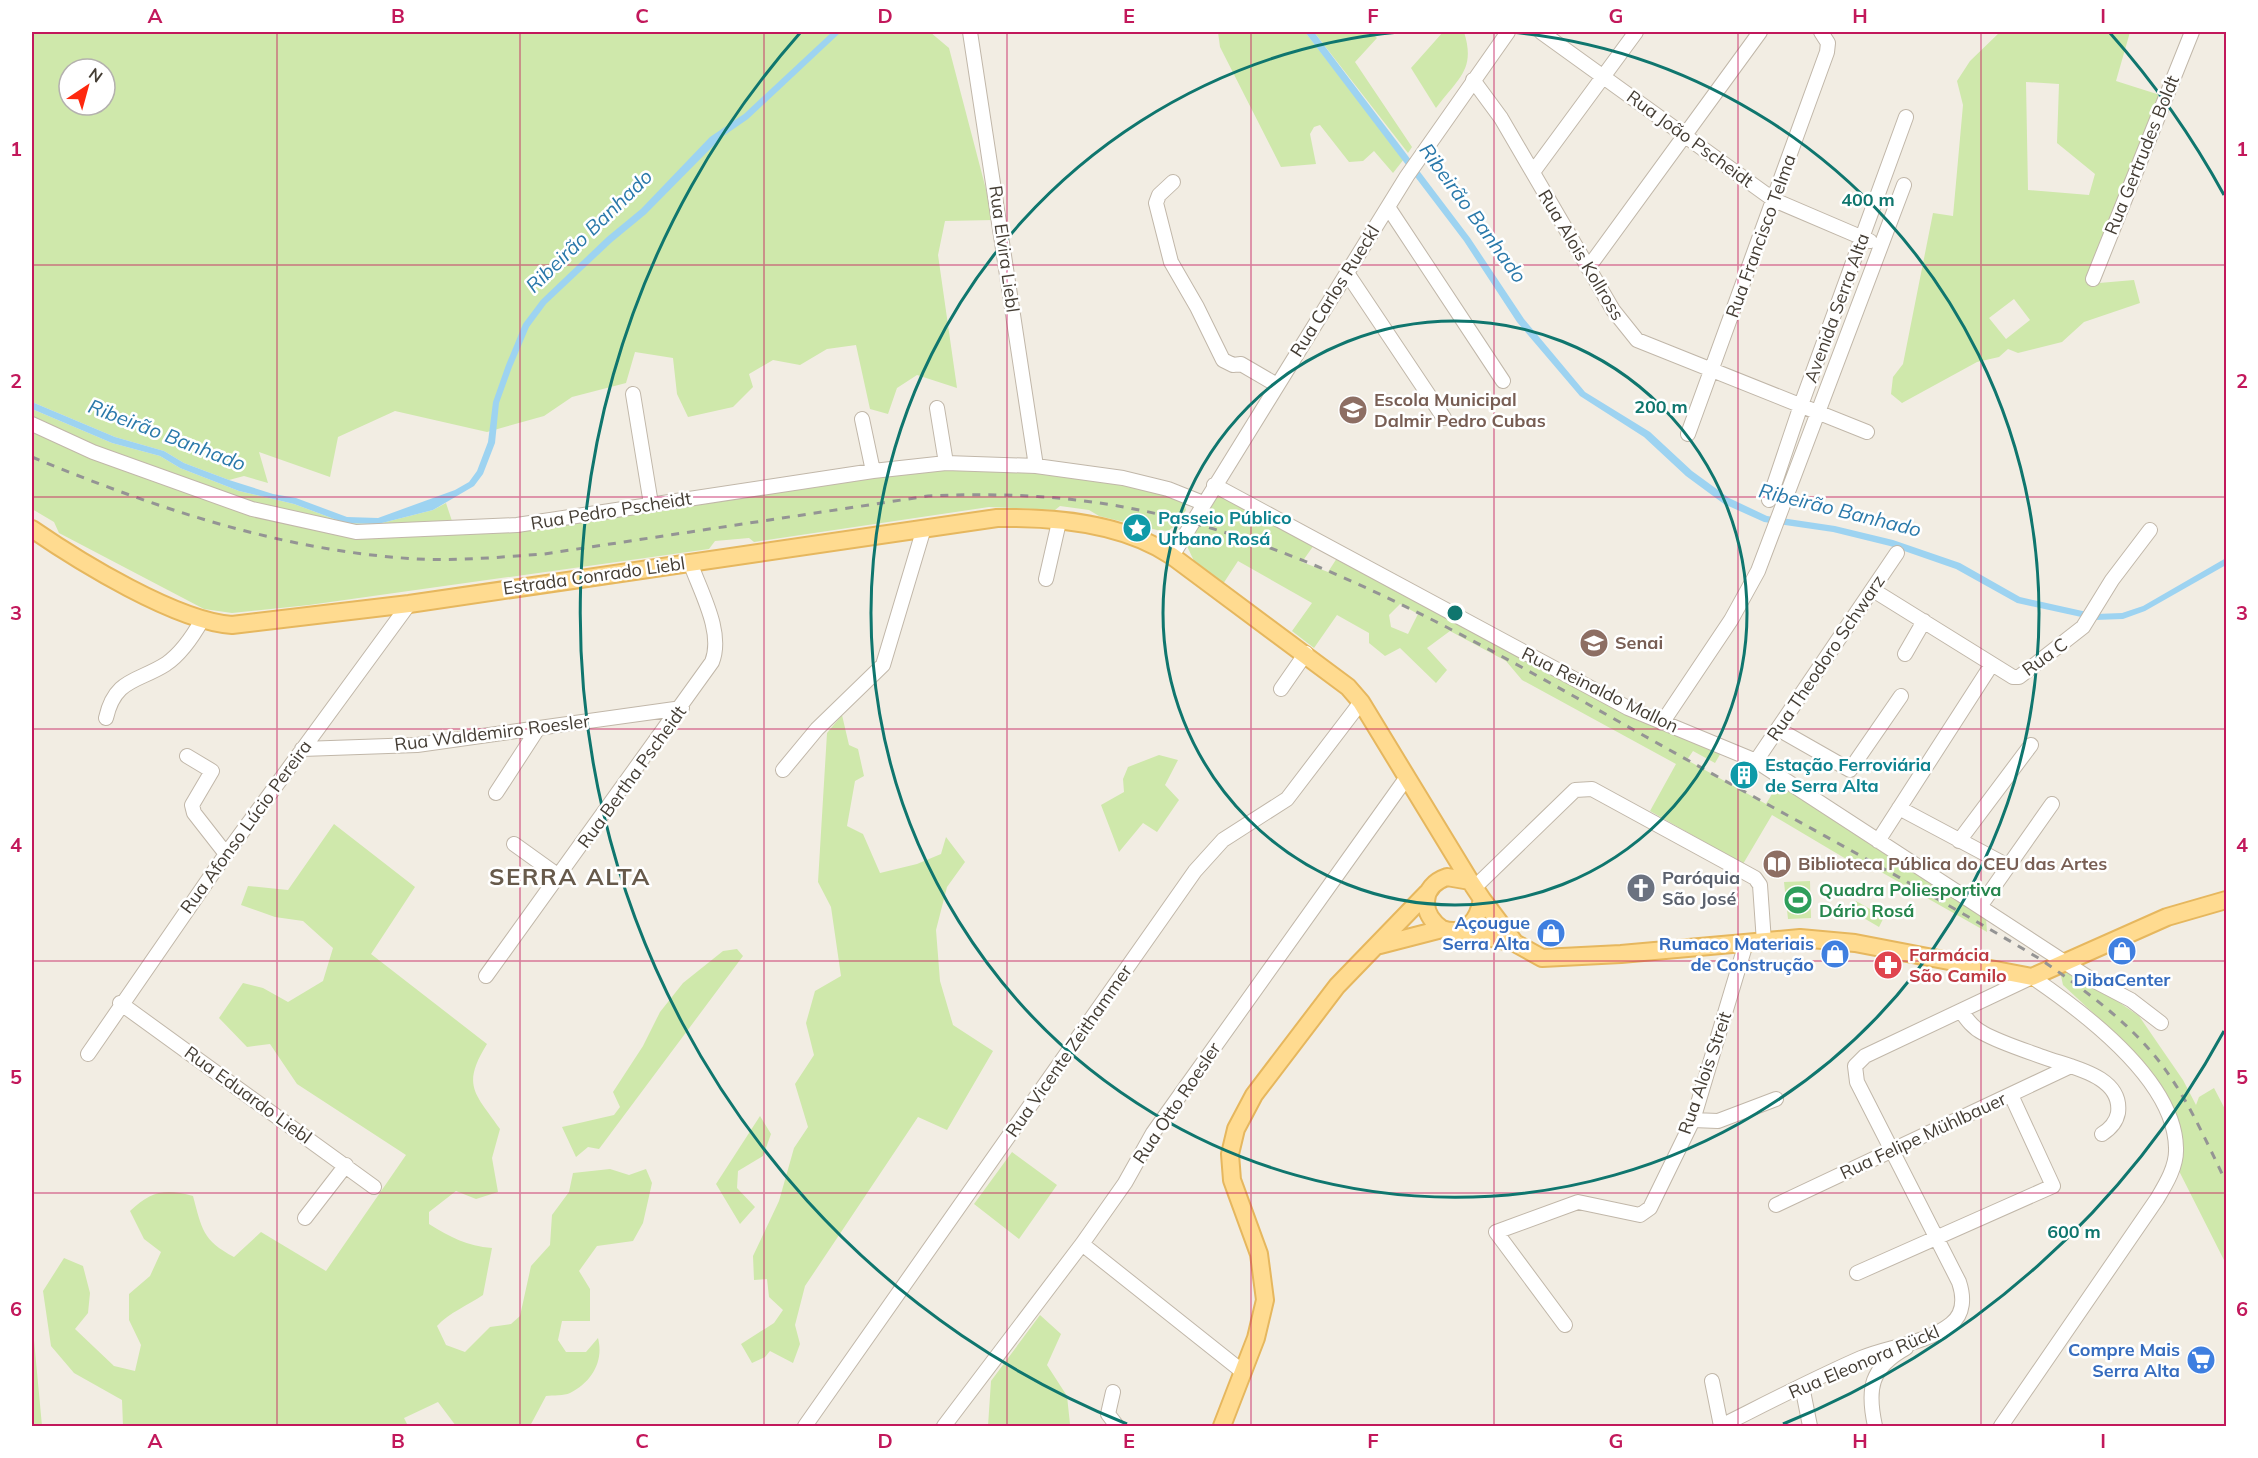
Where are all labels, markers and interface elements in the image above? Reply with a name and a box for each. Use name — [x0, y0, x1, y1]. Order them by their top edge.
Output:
text: A — [148, 3, 163, 28]
text: B — [391, 3, 405, 28]
text: C — [635, 3, 649, 28]
text: D — [877, 3, 893, 28]
text: E — [1123, 3, 1135, 28]
text: F — [1367, 3, 1379, 28]
text: G — [1609, 3, 1623, 28]
text: H — [1852, 3, 1868, 28]
text: I — [2100, 3, 2106, 28]
north arrow — [57, 57, 117, 117]
text: N — [85, 63, 107, 87]
street label: Rua Gertrudes Boldt — [2099, 72, 2184, 238]
street label: Rua João Pscheidt — [1622, 85, 1758, 192]
text: 1 — [10, 136, 22, 161]
text: 1 — [2236, 136, 2248, 161]
water label: Ribeirão Banhado — [1414, 138, 1532, 287]
street label: Rua Francisco Telma — [1720, 151, 1801, 321]
water label: Ribeirão Banhado — [520, 164, 657, 298]
street label: Rua Elvira Liebl — [984, 184, 1025, 314]
street label: Rua Alois Kollross — [1533, 185, 1630, 324]
text: 400 m — [1841, 188, 1895, 211]
street label: Rua Carlos Rueckl — [1285, 221, 1384, 361]
street label: Avenida Serra Alta — [1799, 230, 1874, 386]
text: 2 — [10, 368, 22, 393]
text: 2 — [2236, 368, 2248, 393]
place label: Escola Municipal Dalmir Pedro Cubas — [1374, 388, 1546, 432]
water label: Ribeirão Banhado — [85, 393, 249, 476]
school or university icon: Escola Municipal Dalmir Pedro Cubas — [1337, 394, 1369, 426]
text: 200 m — [1634, 395, 1688, 418]
water label: Ribeirão Banhado — [1756, 477, 1924, 542]
street label: Rua Pedro Pscheidt — [529, 486, 693, 535]
place label: Passeio Público Urbano Rosá — [1158, 506, 1292, 550]
place icon: Passeio Público Urbano Rosá — [1121, 512, 1153, 544]
street label: Estrada Conrado Liebl — [501, 551, 686, 600]
street label: Rua Theodoro Schwarz — [1762, 570, 1890, 745]
text: 3 — [10, 600, 22, 625]
text: 3 — [2236, 600, 2248, 625]
centre of rings — [1445, 603, 1465, 623]
school or university icon: Senai — [1578, 627, 1610, 659]
place label: Senai — [1615, 631, 1663, 654]
street label: Rua C — [2017, 632, 2072, 681]
street label: Rua Reinaldo Mallon — [1518, 642, 1682, 738]
street label: Rua Bertha Pscheidt — [572, 701, 691, 853]
street label: Rua Waldemiro Roesler — [393, 709, 591, 756]
street label: Rua Afonso Lúcio Pereira — [175, 735, 316, 918]
place label: Estação Ferroviária de Serra Alta — [1765, 753, 1931, 797]
building icon: Estação Ferroviária de Serra Alta — [1728, 759, 1760, 791]
text: 4 — [10, 832, 22, 857]
text: 4 — [2236, 832, 2248, 857]
library icon: Biblioteca Pública do CEU das Artes — [1761, 848, 1793, 880]
place label: Biblioteca Pública do CEU das Artes — [1798, 852, 2107, 875]
district label: SERRA ALTA — [489, 861, 651, 891]
place label: Paróquia São José — [1662, 866, 1740, 910]
church icon: Paróquia São José — [1625, 872, 1657, 904]
place label: Quadra Poliesportiva Dário Rosá — [1819, 878, 2001, 922]
sports icon: Quadra Poliesportiva Dário Rosá — [1782, 884, 1814, 916]
place label: Açougue Serra Alta — [1442, 911, 1530, 955]
shop icon: Açougue Serra Alta — [1535, 917, 1567, 949]
place label: Rumaco Materiais de Construção — [1659, 932, 1814, 976]
shop icon: DibaCenter — [2106, 935, 2138, 967]
shop icon: Rumaco Materiais de Construção — [1819, 938, 1851, 970]
place label: Farmácia São Camilo — [1909, 943, 2007, 987]
pharmacy icon: Farmácia São Camilo — [1872, 949, 1904, 981]
street label: Rua Vicente Zeithammer — [1000, 960, 1137, 1141]
place label: DibaCenter — [2074, 968, 2171, 991]
street label: Rua Alois Streit — [1673, 1008, 1736, 1137]
street label: Rua Otto Roesler — [1128, 1037, 1226, 1168]
street label: Rua Eduardo Liebl — [180, 1041, 317, 1149]
text: 5 — [10, 1064, 22, 1089]
text: 5 — [2236, 1064, 2248, 1089]
street label: Rua Felipe Mühlbauer — [1836, 1087, 2010, 1184]
text: 600 m — [2047, 1220, 2101, 1243]
text: 6 — [10, 1296, 22, 1321]
text: 6 — [2236, 1296, 2248, 1321]
street label: Rua Eleonora Rückl — [1785, 1319, 1943, 1404]
place label: Compre Mais Serra Alta — [2068, 1338, 2180, 1382]
supermarket icon: Compre Mais Serra Alta — [2185, 1344, 2217, 1376]
text: A — [148, 1428, 163, 1453]
text: B — [391, 1428, 405, 1453]
text: C — [635, 1428, 649, 1453]
text: D — [877, 1428, 893, 1453]
text: E — [1123, 1428, 1135, 1453]
text: F — [1367, 1428, 1379, 1453]
text: G — [1609, 1428, 1623, 1453]
text: H — [1852, 1428, 1868, 1453]
text: I — [2100, 1428, 2106, 1453]

